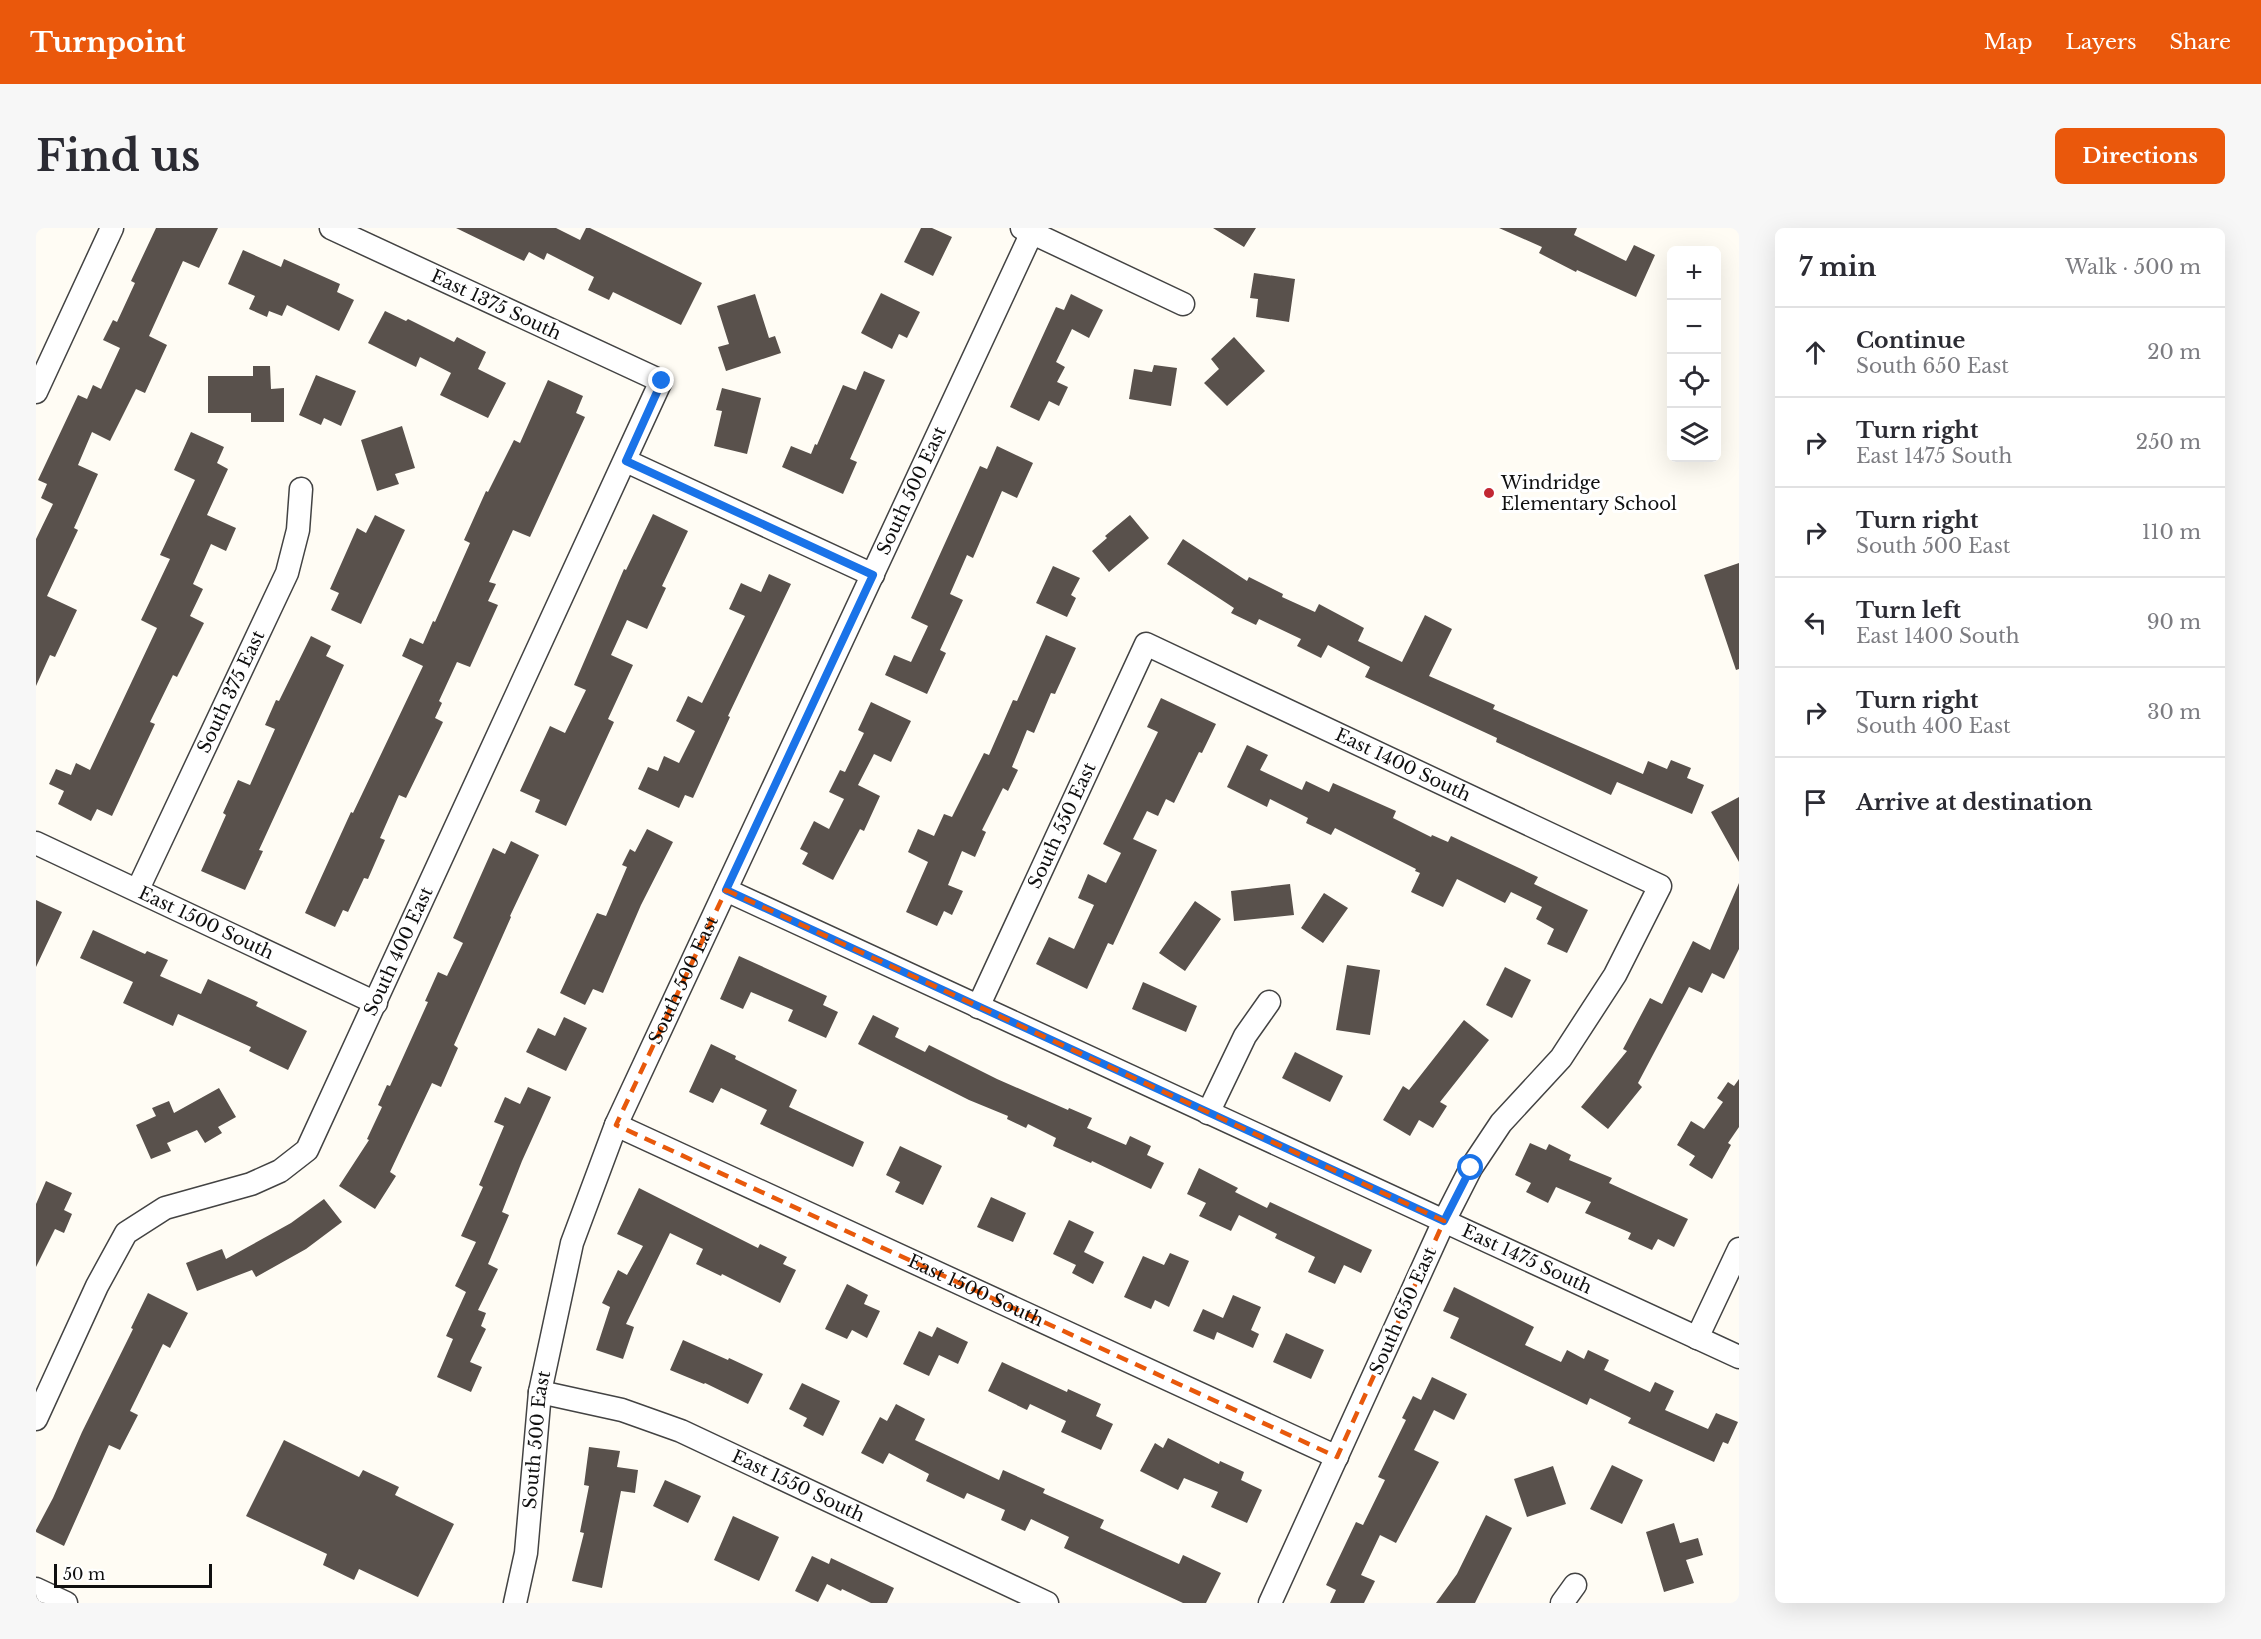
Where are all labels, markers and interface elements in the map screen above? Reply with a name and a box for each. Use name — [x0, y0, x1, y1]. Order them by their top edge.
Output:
text: Turnpoint — [30, 25, 186, 60]
text: Map — [1984, 29, 2033, 55]
text: Layers — [2066, 29, 2137, 55]
text: Share — [2170, 29, 2231, 55]
button: Directions — [2055, 128, 2225, 184]
text: Find us — [36, 130, 200, 182]
map controls — [1667, 246, 1721, 462]
button: + — [1667, 246, 1721, 300]
text: 7 min — [1799, 251, 1876, 283]
text: Walk · 500 m — [2065, 255, 2201, 279]
street label: East 1375 South — [427, 265, 565, 345]
button: − — [1667, 300, 1721, 354]
text: Continue — [1856, 327, 1965, 354]
icon: ahead — [1799, 336, 1832, 369]
text: 20 m — [2147, 340, 2201, 364]
button: locate — [1667, 354, 1721, 408]
text: South 650 East — [1856, 354, 2009, 378]
route end — [648, 367, 674, 393]
button: layers — [1667, 408, 1721, 462]
text: Turn right — [1856, 417, 1978, 444]
street label: South 500 East — [872, 423, 951, 558]
icon: right — [1799, 426, 1832, 459]
text: 250 m — [2136, 430, 2201, 454]
text: East 1475 South — [1856, 444, 2012, 468]
place label: Windridge Elementary School — [1500, 472, 1677, 515]
marker: Windridge Elementary School — [1482, 486, 1496, 500]
text: Turn right — [1856, 507, 1978, 534]
icon: right — [1799, 516, 1832, 549]
text: 110 m — [2142, 520, 2201, 544]
text: South 500 East — [1856, 534, 2010, 558]
text: Turn left — [1856, 597, 1961, 624]
icon: left — [1799, 606, 1832, 639]
text: 90 m — [2147, 610, 2201, 634]
text: East 1400 South — [1856, 624, 2020, 648]
street label: South 375 East — [193, 627, 269, 757]
text: Turn right — [1856, 687, 1978, 714]
icon: right — [1799, 696, 1832, 729]
text: 30 m — [2147, 700, 2201, 724]
text: South 400 East — [1856, 714, 2011, 738]
street label: East 1400 South — [1332, 724, 1474, 806]
street label: South 550 East — [1023, 759, 1101, 892]
icon: arrive — [1799, 786, 1832, 819]
text: Arrive at destination — [1856, 789, 2093, 816]
street label: East 1500 South — [135, 882, 277, 964]
street label: South 400 East — [359, 883, 438, 1019]
street label: South 500 East — [644, 912, 723, 1048]
route start — [1457, 1154, 1483, 1180]
street label: East 1475 South — [1459, 1220, 1595, 1299]
street label: South 650 East — [1365, 1243, 1441, 1378]
street label: East 1500 South — [904, 1250, 1047, 1331]
street label: South 500 East — [519, 1368, 555, 1510]
street label: East 1550 South — [728, 1445, 868, 1527]
scale bar — [54, 1561, 212, 1588]
text: 50 m — [63, 1564, 105, 1584]

